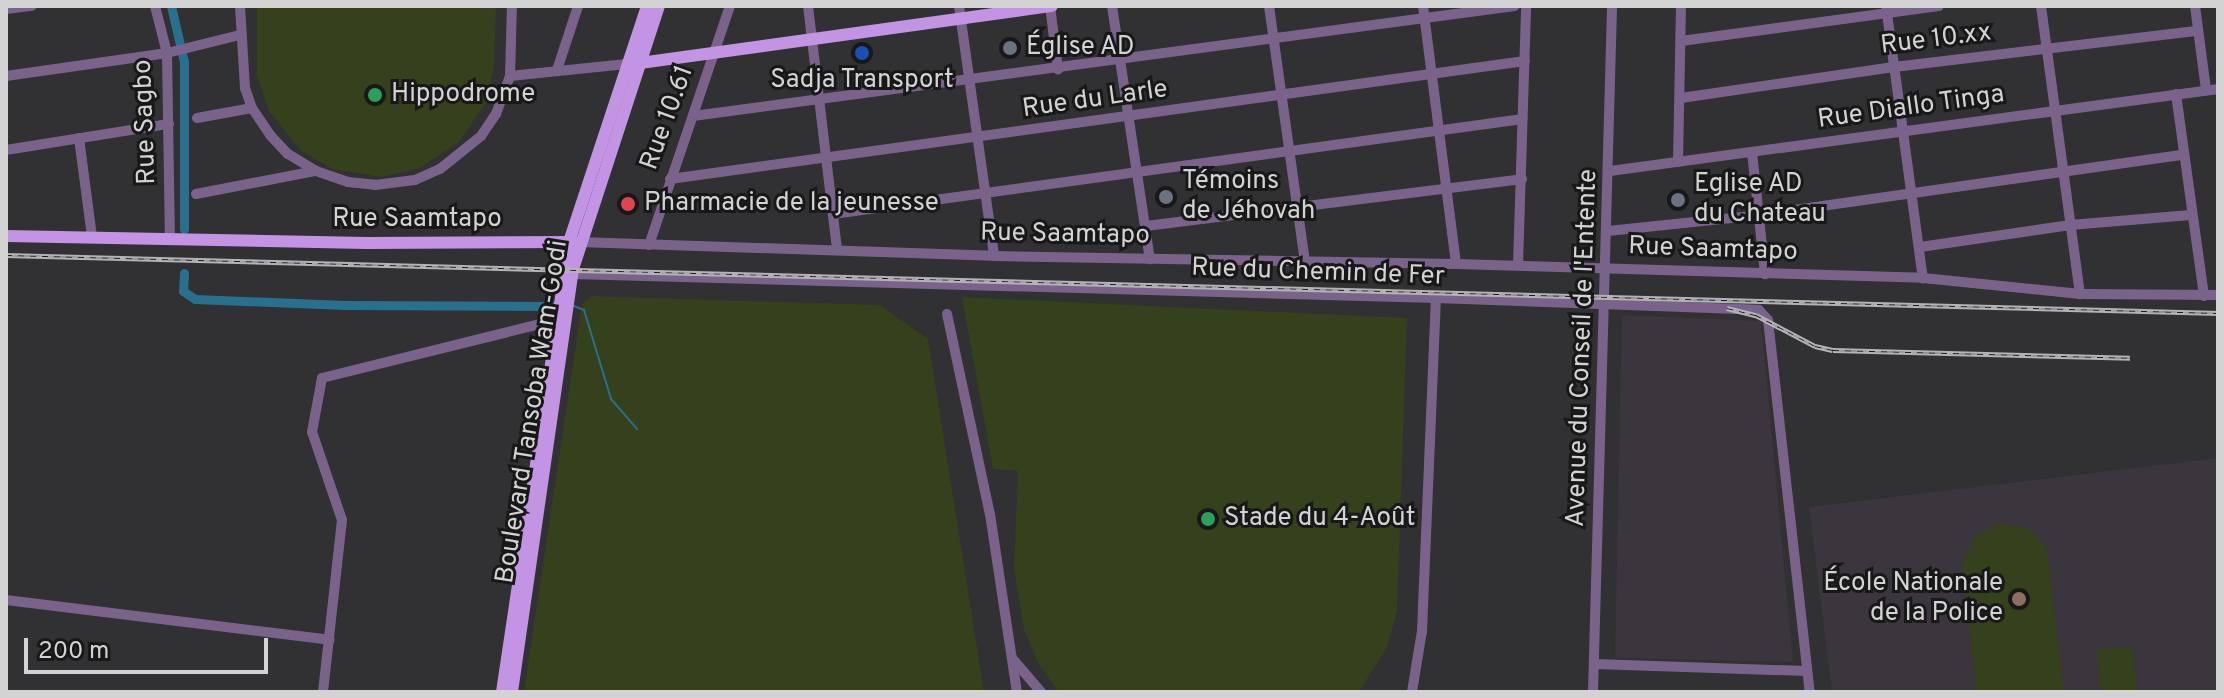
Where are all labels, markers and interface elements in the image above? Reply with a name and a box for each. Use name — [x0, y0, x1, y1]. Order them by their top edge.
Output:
street label: Rue 10.xx — [1879, 18, 1993, 62]
place label: Église AD — [1026, 32, 1136, 64]
marker: Église AD — [1001, 39, 1019, 57]
marker: Sadja Transport — [853, 44, 871, 62]
street label: Rue Sagbo — [128, 59, 164, 185]
street label: Rue 10.61 — [635, 61, 701, 175]
place label: Sadja Transport — [770, 65, 954, 97]
street label: Rue du Larle — [1020, 74, 1170, 126]
place label: Hippodrome — [391, 79, 535, 111]
street label: Rue Diallo Tinga — [1815, 79, 2007, 137]
marker: Hippodrome — [366, 86, 384, 104]
place label: Témoins de Jéhovah — [1182, 166, 1315, 228]
street label: Avenue du Conseil de l'Entente — [1561, 168, 1605, 528]
place label: Eglise AD du Chateau — [1694, 169, 1826, 230]
place label: Pharmacie de la jeunesse — [644, 188, 939, 220]
marker: Témoins de Jéhovah — [1157, 188, 1175, 206]
marker: Eglise AD du Chateau — [1669, 191, 1687, 209]
marker: Pharmacie de la jeunesse — [619, 195, 637, 213]
street label: Rue Saamtapo — [332, 204, 502, 236]
street label: Rue Saamtapo — [980, 218, 1150, 252]
street label: Rue Saamtapo — [1628, 231, 1798, 269]
street label: Boulevard Tansoba Wam-Godi — [490, 237, 576, 587]
street label: Rue du Chemin de Fer — [1191, 253, 1445, 293]
place label: Stade du 4-Août — [1224, 503, 1416, 535]
marker: Stade du 4-Août — [1199, 510, 1217, 528]
place label: École Nationale de la Police — [1823, 568, 2003, 630]
marker: École Nationale de la Police — [2010, 590, 2028, 608]
scale bar — [28, 622, 272, 672]
text: 200 m — [38, 637, 109, 667]

